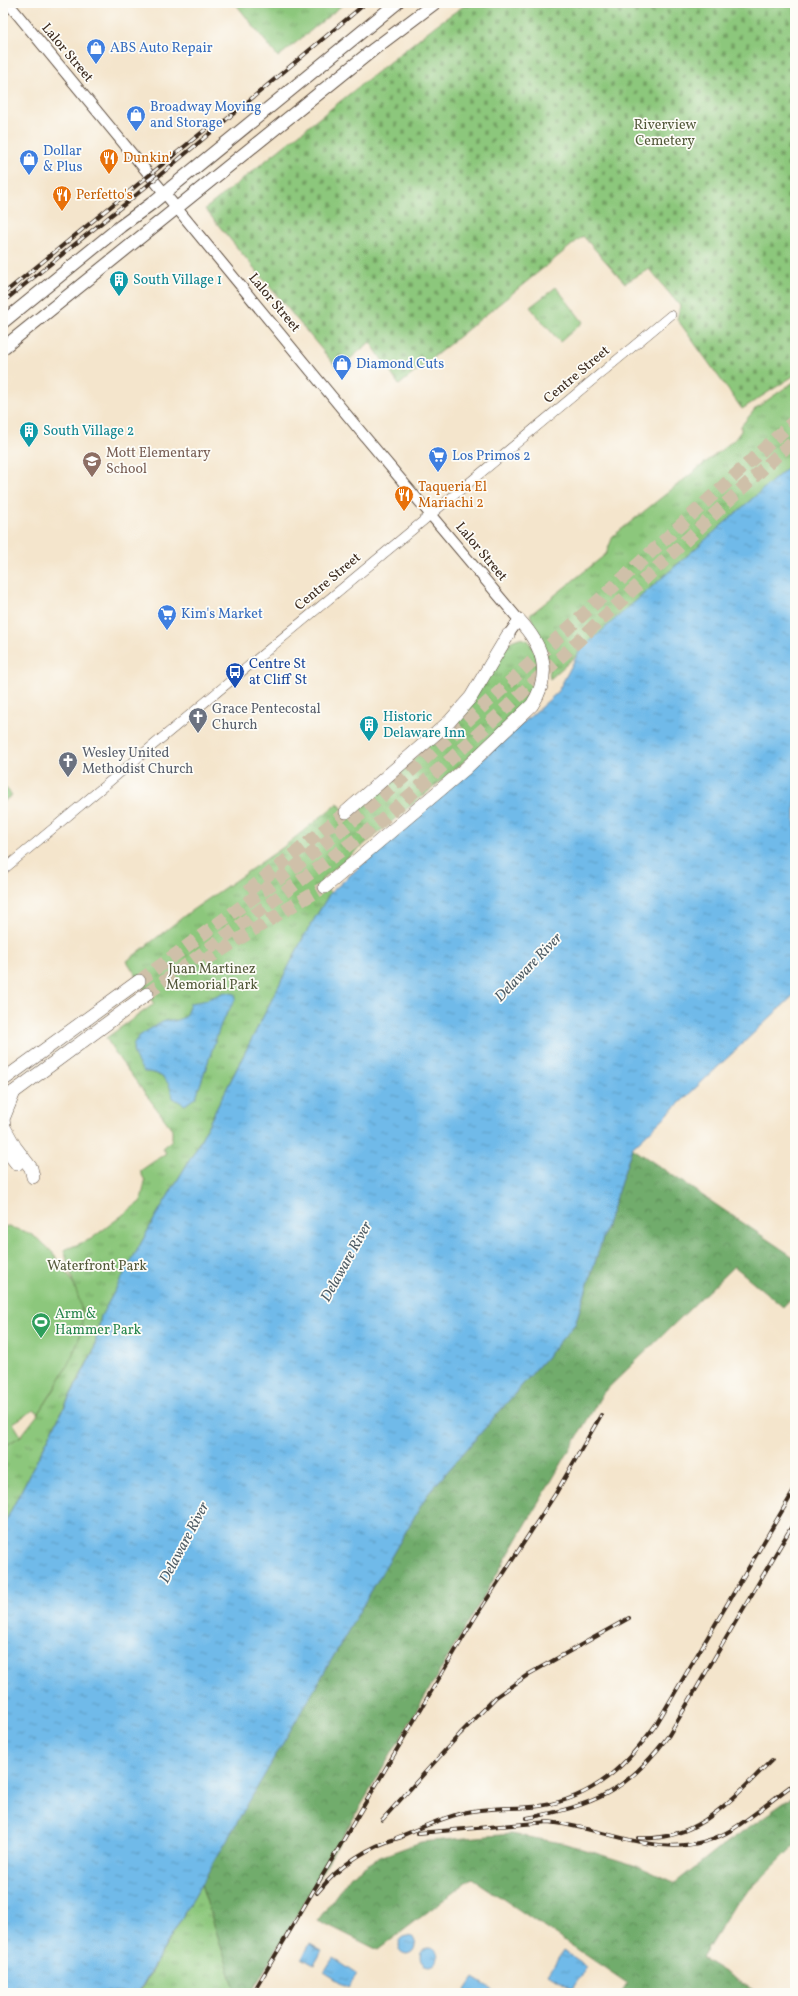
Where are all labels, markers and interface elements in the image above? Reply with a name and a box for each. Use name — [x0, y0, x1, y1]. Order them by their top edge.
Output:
street label: Lalor Street — [37, 19, 97, 87]
shop icon: ABS Auto Repair — [85, 37, 107, 65]
place label: ABS Auto Repair — [110, 39, 213, 58]
place label: Broadway Moving and Storage — [150, 98, 261, 133]
shop icon: Broadway Moving and Storage — [125, 104, 147, 132]
park label: Riverview Cemetery — [634, 116, 696, 151]
place label: Dollar & Plus — [43, 142, 82, 177]
restaurant icon: Dunkin' — [98, 147, 120, 175]
shop icon: Dollar & Plus — [18, 148, 40, 176]
place label: Dunkin' — [123, 149, 172, 168]
restaurant icon: Perfetto's — [51, 184, 73, 212]
place label: Perfetto's — [76, 186, 133, 205]
building icon: South Village 1 — [108, 269, 130, 297]
street label: Lalor Street — [244, 269, 304, 337]
place label: South Village 1 — [133, 271, 222, 290]
street label: Centre Street — [540, 342, 614, 408]
shop icon: Diamond Cuts — [331, 353, 353, 381]
place label: Diamond Cuts — [356, 355, 444, 374]
building icon: South Village 2 — [18, 420, 40, 448]
place label: South Village 2 — [43, 422, 134, 441]
place label: Mott Elementary School — [106, 444, 211, 479]
supermarket icon: Los Primos 2 — [427, 445, 449, 473]
place label: Los Primos 2 — [452, 447, 530, 466]
school or university icon: Mott Elementary School — [81, 450, 103, 478]
place label: Taqueria El Mariachi 2 — [418, 478, 487, 513]
restaurant icon: Taqueria El Mariachi 2 — [393, 484, 415, 512]
street label: Lalor Street — [451, 518, 511, 586]
street label: Centre Street — [291, 549, 365, 615]
supermarket icon: Kim's Market — [156, 603, 178, 631]
place label: Kim's Market — [181, 605, 263, 624]
place label: Centre St at Cliff St — [249, 655, 307, 690]
bus stop icon: Centre St at Cliff St — [224, 661, 246, 689]
place label: Grace Pentecostal Church — [212, 700, 321, 735]
church icon: Grace Pentecostal Church — [187, 706, 209, 734]
place label: Historic Delaware Inn — [383, 708, 465, 743]
building icon: Historic Delaware Inn — [358, 714, 380, 742]
place label: Wesley United Methodist Church — [82, 744, 193, 779]
church icon: Wesley United Methodist Church — [57, 750, 79, 778]
water label: Delaware River — [490, 928, 568, 1007]
park label: Juan Martinez Memorial Park — [166, 960, 258, 995]
water label: Delaware River — [316, 1218, 378, 1306]
park label: Waterfront Park — [47, 1257, 147, 1276]
place label: Arm & Hammer Park — [55, 1305, 142, 1340]
sports icon: Arm & Hammer Park — [30, 1311, 52, 1339]
water label: Delaware River — [155, 1498, 215, 1587]

